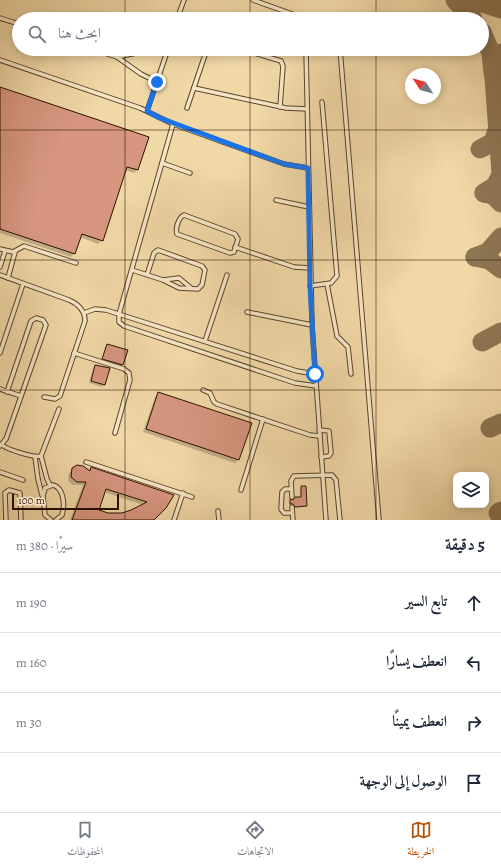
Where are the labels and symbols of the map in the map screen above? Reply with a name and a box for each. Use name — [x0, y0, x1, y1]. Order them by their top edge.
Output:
north arrow — [405, 68, 441, 104]
route end — [148, 73, 166, 91]
route start — [306, 365, 324, 383]
scale bar — [12, 492, 119, 511]

